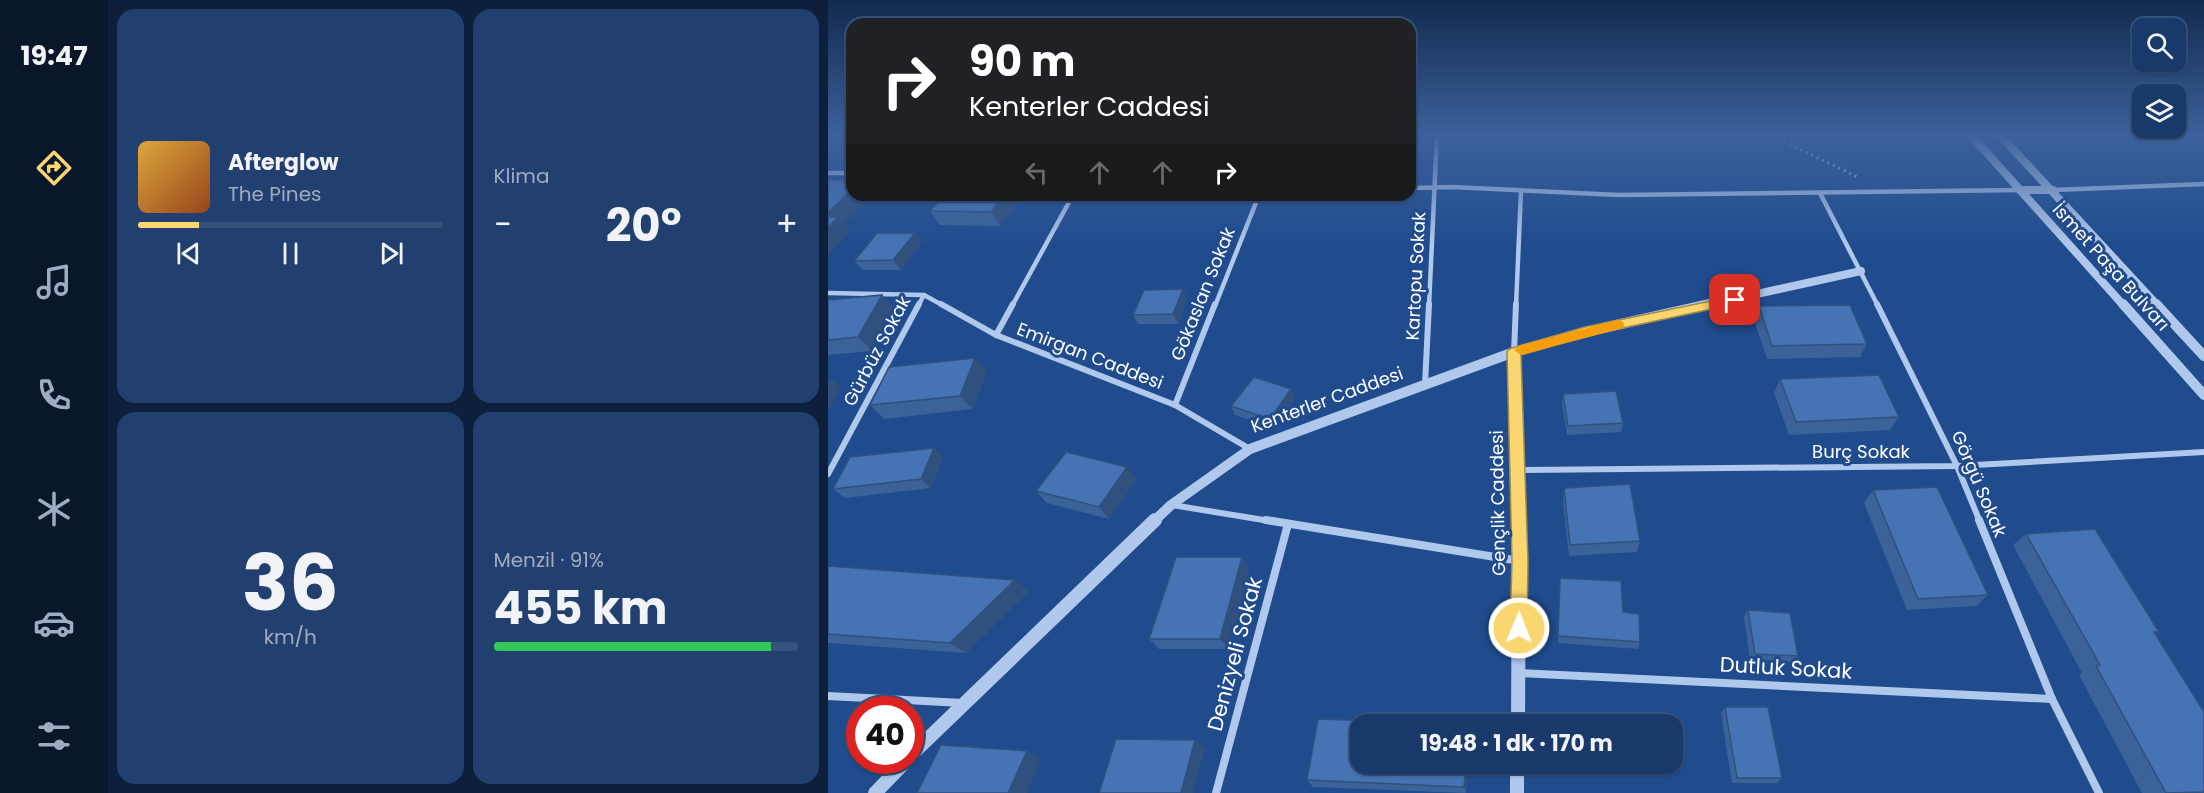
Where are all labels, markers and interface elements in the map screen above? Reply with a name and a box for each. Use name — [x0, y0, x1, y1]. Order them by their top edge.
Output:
map controls — [2132, 18, 2186, 138]
button: search — [2132, 18, 2186, 72]
text: 90 m — [969, 32, 1076, 91]
text: 19:47 — [20, 37, 88, 74]
icon: right — [870, 42, 948, 120]
button: layers — [2132, 84, 2186, 138]
text: Kenterler Caddesi — [969, 88, 1210, 125]
icon: directions — [33, 147, 75, 189]
text: Afterglow — [228, 147, 339, 178]
icon: left — [1020, 156, 1053, 189]
icon: ahead — [1083, 156, 1116, 189]
icon: ahead — [1146, 156, 1179, 189]
icon: right — [1209, 156, 1242, 189]
text: Klima — [494, 162, 549, 190]
text: The Pines — [228, 180, 322, 208]
text: 20° — [606, 194, 682, 257]
street label: İsmet Paşa Bulvarı — [2047, 197, 2176, 336]
text: − — [494, 201, 512, 248]
text: + — [775, 201, 798, 248]
street label: Kartopu Sokak — [1400, 210, 1431, 341]
street label: Gökaslan Sokak — [1164, 223, 1241, 364]
icon: previous — [172, 237, 205, 270]
icon: pause — [274, 237, 307, 270]
icon: next — [375, 237, 408, 270]
icon: music — [33, 261, 75, 303]
pin — [1709, 274, 1760, 325]
icon: arrive — [1718, 283, 1751, 316]
street label: Gürbüz Sokak — [837, 291, 917, 410]
street label: Emirgan Caddesi — [1013, 316, 1167, 395]
street label: Kenterler Caddesi — [1247, 360, 1406, 439]
icon: phone — [33, 374, 75, 416]
street label: Görgü Sokak — [1946, 427, 2013, 542]
street label: Gençlik Caddesi — [1484, 430, 1511, 576]
street label: Burç Sokak — [1812, 439, 1911, 464]
icon: climate — [33, 488, 75, 530]
text: 36 — [242, 528, 339, 637]
text: Menzil · 91% — [494, 546, 604, 574]
street label: Denizyeli Sokak — [1200, 573, 1269, 734]
text: 455 km — [494, 577, 667, 640]
position arrow — [1487, 596, 1551, 660]
icon: car — [33, 602, 75, 644]
text: km/h — [264, 623, 317, 651]
street label: Dutluk Sokak — [1719, 650, 1853, 685]
speed limit sign: 40 — [846, 696, 924, 774]
icon: filters — [33, 715, 75, 757]
text: 19:48 · 1 dk · 170 m — [1420, 728, 1613, 759]

